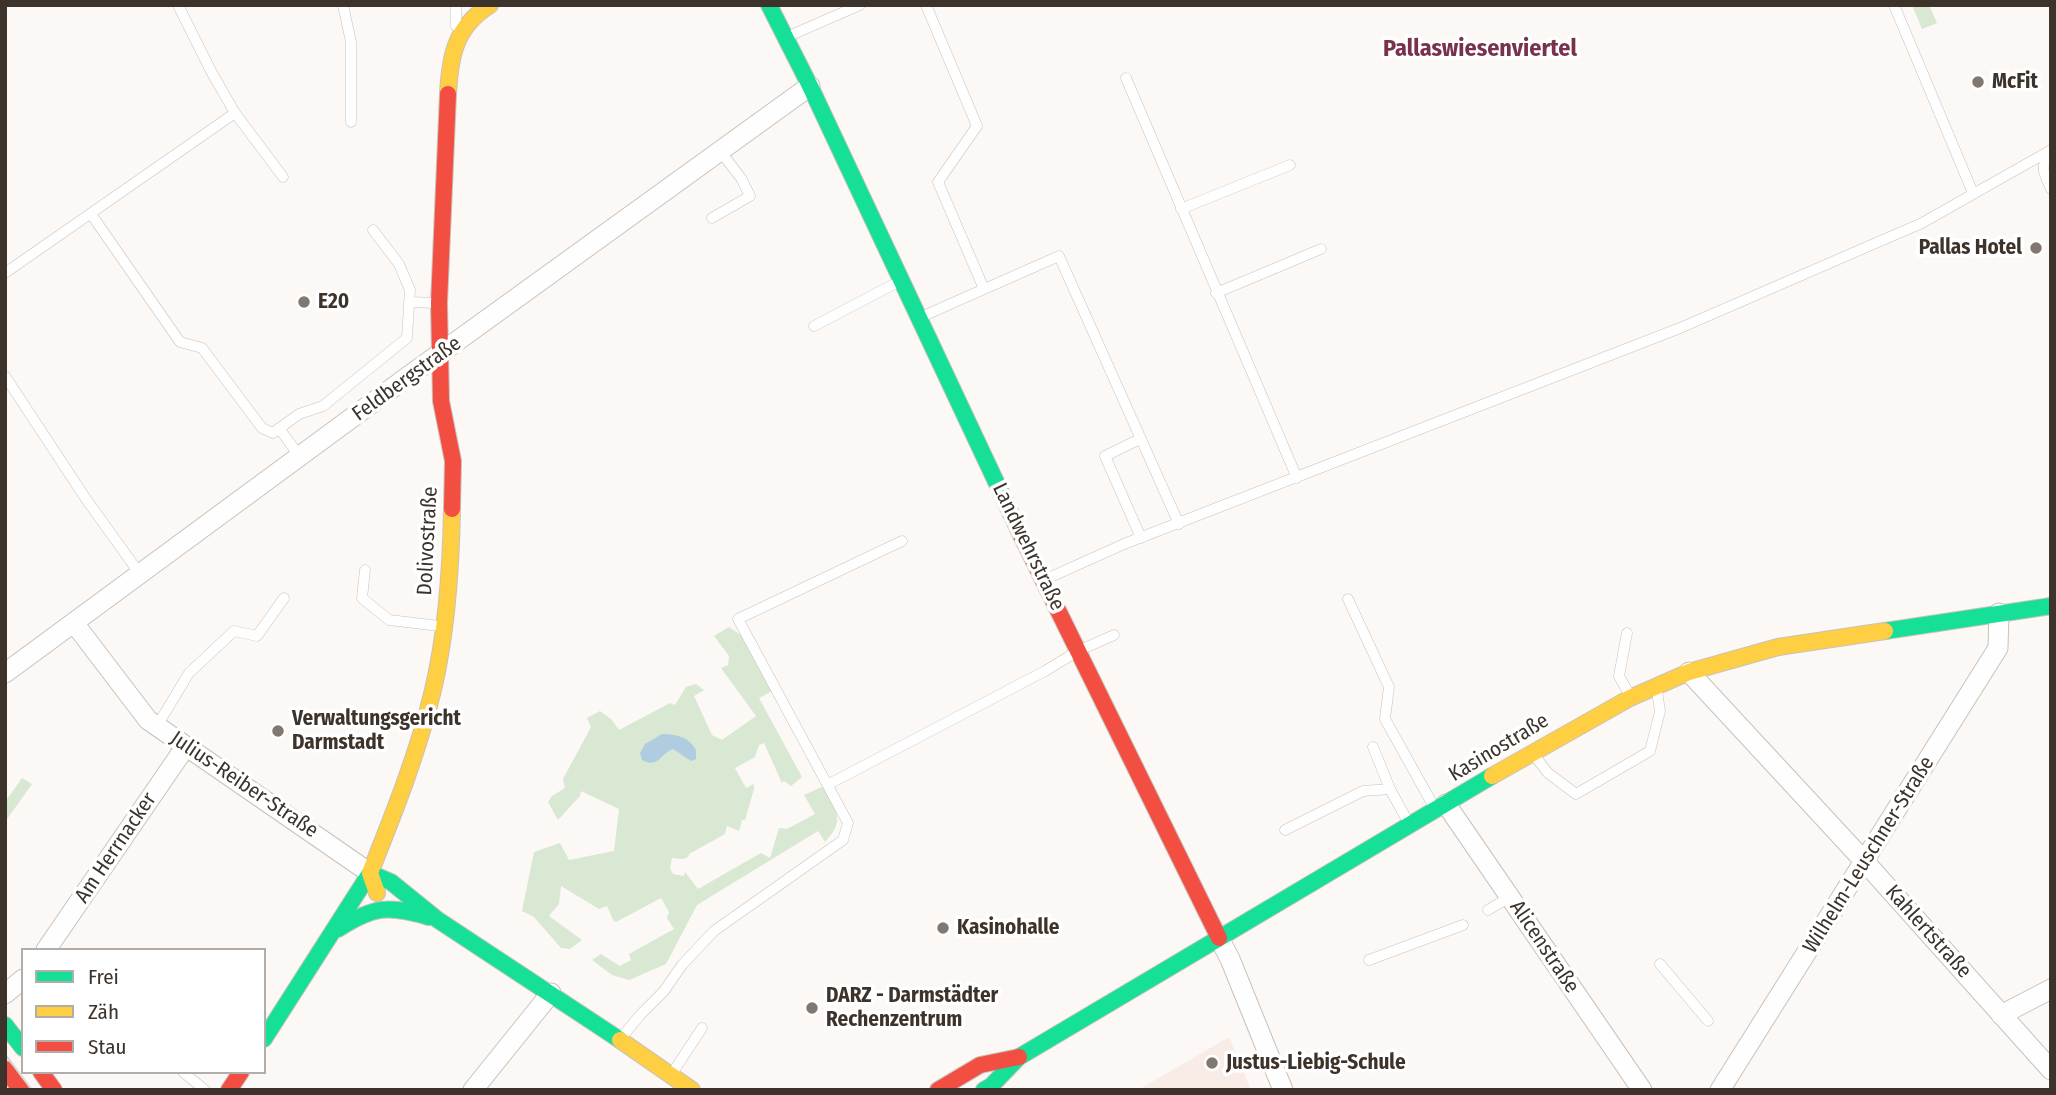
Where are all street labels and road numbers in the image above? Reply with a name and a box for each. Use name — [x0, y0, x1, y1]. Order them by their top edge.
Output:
street label: Feldbergstraße — [348, 331, 466, 427]
street label: Landwehrstraße — [986, 479, 1070, 615]
street label: Dolivostraße — [413, 486, 443, 596]
street label: Kasinostraße — [1445, 708, 1553, 788]
street label: Julius-Reiber-Straße — [165, 726, 323, 844]
street label: Wilhelm-Leuschner-Straße — [1798, 752, 1940, 958]
street label: Am Herrnacker — [70, 788, 162, 908]
street label: Kahlertstraße — [1880, 880, 1976, 984]
street label: Alicenstraße — [1504, 896, 1584, 998]

